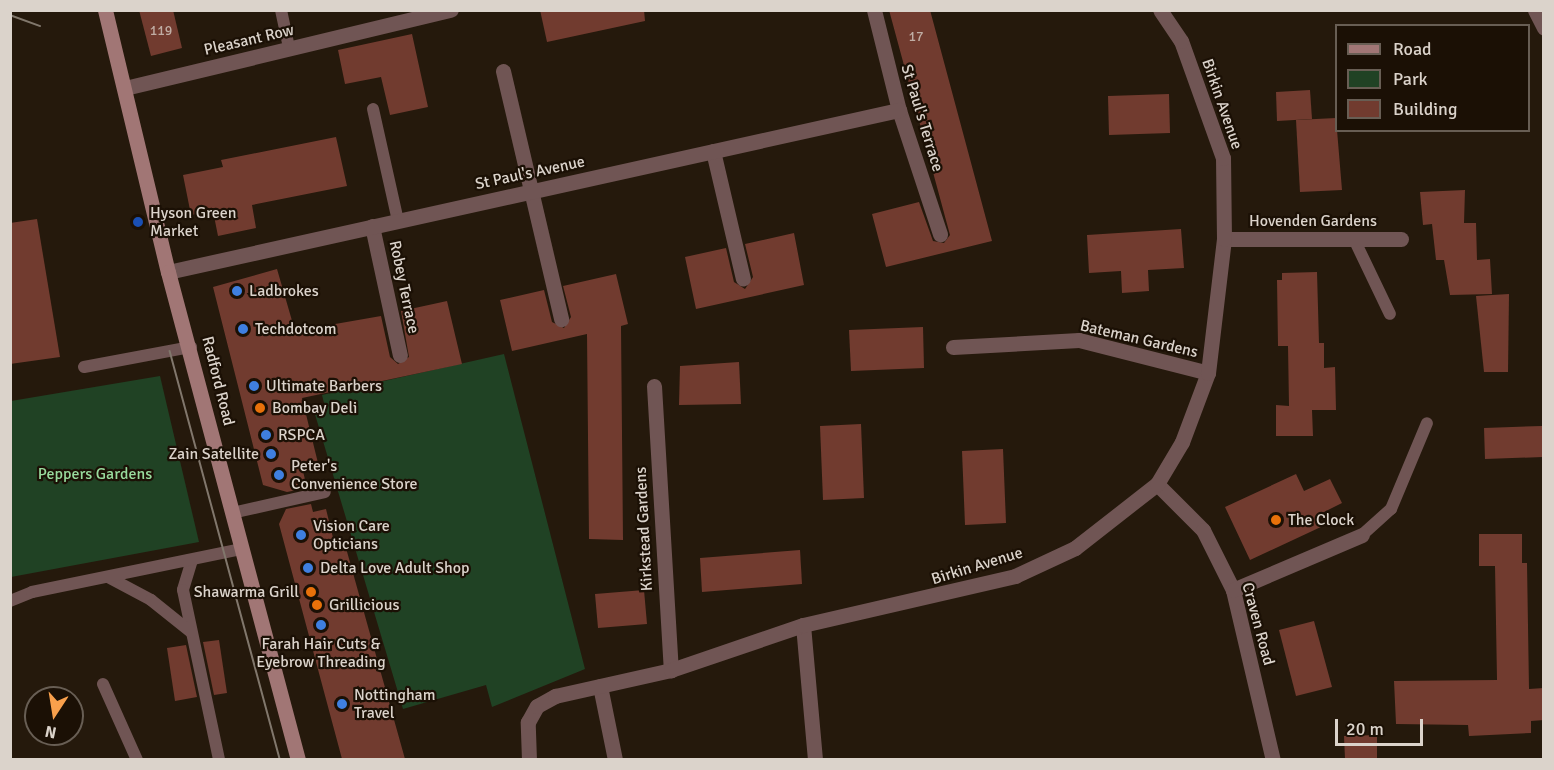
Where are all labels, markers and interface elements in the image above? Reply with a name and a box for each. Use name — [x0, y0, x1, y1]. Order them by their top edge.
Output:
street label: Pleasant Row — [202, 20, 296, 60]
house number: 119 — [150, 23, 172, 39]
legend — [1335, 24, 1530, 132]
house number: 17 — [908, 29, 924, 45]
text: Road — [1393, 38, 1432, 60]
street label: Birkin Avenue — [1198, 56, 1246, 152]
street label: St Paul's Terrace — [897, 62, 947, 174]
text: Park — [1393, 68, 1428, 90]
text: Building — [1393, 98, 1457, 120]
street label: St Paul's Avenue — [473, 152, 587, 194]
place label: Hyson Green Market — [150, 203, 236, 241]
street label: Hovenden Gardens — [1249, 211, 1377, 231]
marker: Hyson Green Market — [131, 215, 145, 229]
street label: Robey Terrace — [385, 239, 423, 335]
place label: Ladbrokes — [249, 281, 319, 301]
marker: Ladbrokes — [230, 284, 244, 298]
street label: Bateman Gardens — [1078, 316, 1200, 362]
place label: Techdotcom — [255, 319, 336, 339]
marker: Techdotcom — [236, 322, 250, 336]
street label: Radford Road — [198, 334, 238, 428]
place label: Ultimate Barbers — [266, 376, 382, 396]
marker: Ultimate Barbers — [247, 379, 261, 393]
place label: Bombay Deli — [272, 398, 357, 418]
marker: Bombay Deli — [253, 401, 267, 415]
place label: RSPCA — [278, 425, 325, 445]
marker: RSPCA — [259, 428, 273, 442]
place label: Zain Satellite — [168, 444, 259, 464]
marker: Zain Satellite — [264, 447, 278, 461]
place label: Peter's Convenience Store — [291, 456, 417, 494]
park label: Peppers Gardens — [38, 464, 152, 484]
street label: Kirkstead Gardens — [631, 466, 657, 592]
marker: Peter's Convenience Store — [272, 468, 286, 482]
place label: The Clock — [1288, 510, 1354, 530]
marker: The Clock — [1269, 513, 1283, 527]
place label: Vision Care Opticians — [313, 516, 390, 554]
marker: Vision Care Opticians — [294, 528, 308, 542]
street label: Birkin Avenue — [929, 543, 1025, 589]
place label: Delta Love Adult Shop — [320, 558, 470, 578]
marker: Delta Love Adult Shop — [301, 561, 315, 575]
street label: Craven Road — [1238, 581, 1278, 667]
place label: Shawarma Grill — [194, 582, 299, 602]
marker: Shawarma Grill — [304, 585, 318, 599]
place label: Grillicious — [329, 595, 399, 615]
marker: Grillicious — [310, 598, 324, 612]
marker: Farah Hair Cuts & Eyebrow Threading — [314, 618, 328, 632]
place label: Farah Hair Cuts & Eyebrow Threading — [256, 634, 386, 672]
place label: Nottingham Travel — [354, 685, 435, 723]
north arrow — [24, 686, 84, 746]
marker: Nottingham Travel — [335, 697, 349, 711]
scale bar — [1338, 707, 1426, 745]
text: 20 m — [1346, 718, 1384, 740]
text: N — [43, 721, 58, 743]

